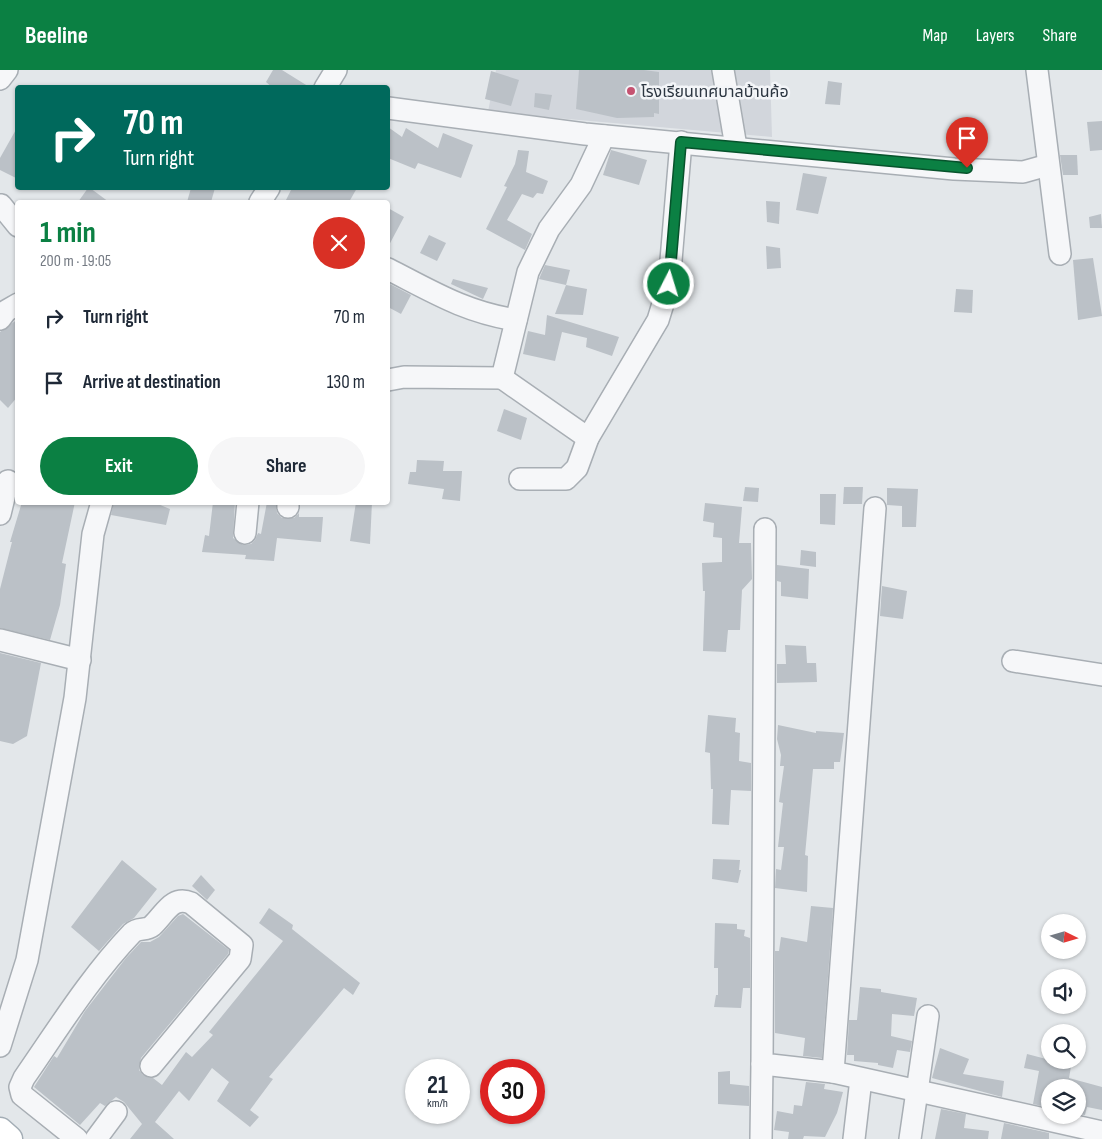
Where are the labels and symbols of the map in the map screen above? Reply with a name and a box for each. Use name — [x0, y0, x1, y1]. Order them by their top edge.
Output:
place label: โรงเรียนเทศบาลบ้านค้อ — [641, 83, 789, 102]
marker: โรงเรียนเทศบาลบ้านค้อ — [625, 85, 637, 97]
pin — [946, 117, 988, 168]
position arrow — [642, 257, 694, 309]
north arrow — [1041, 914, 1086, 959]
speed limit sign: 30 — [480, 1059, 545, 1124]

